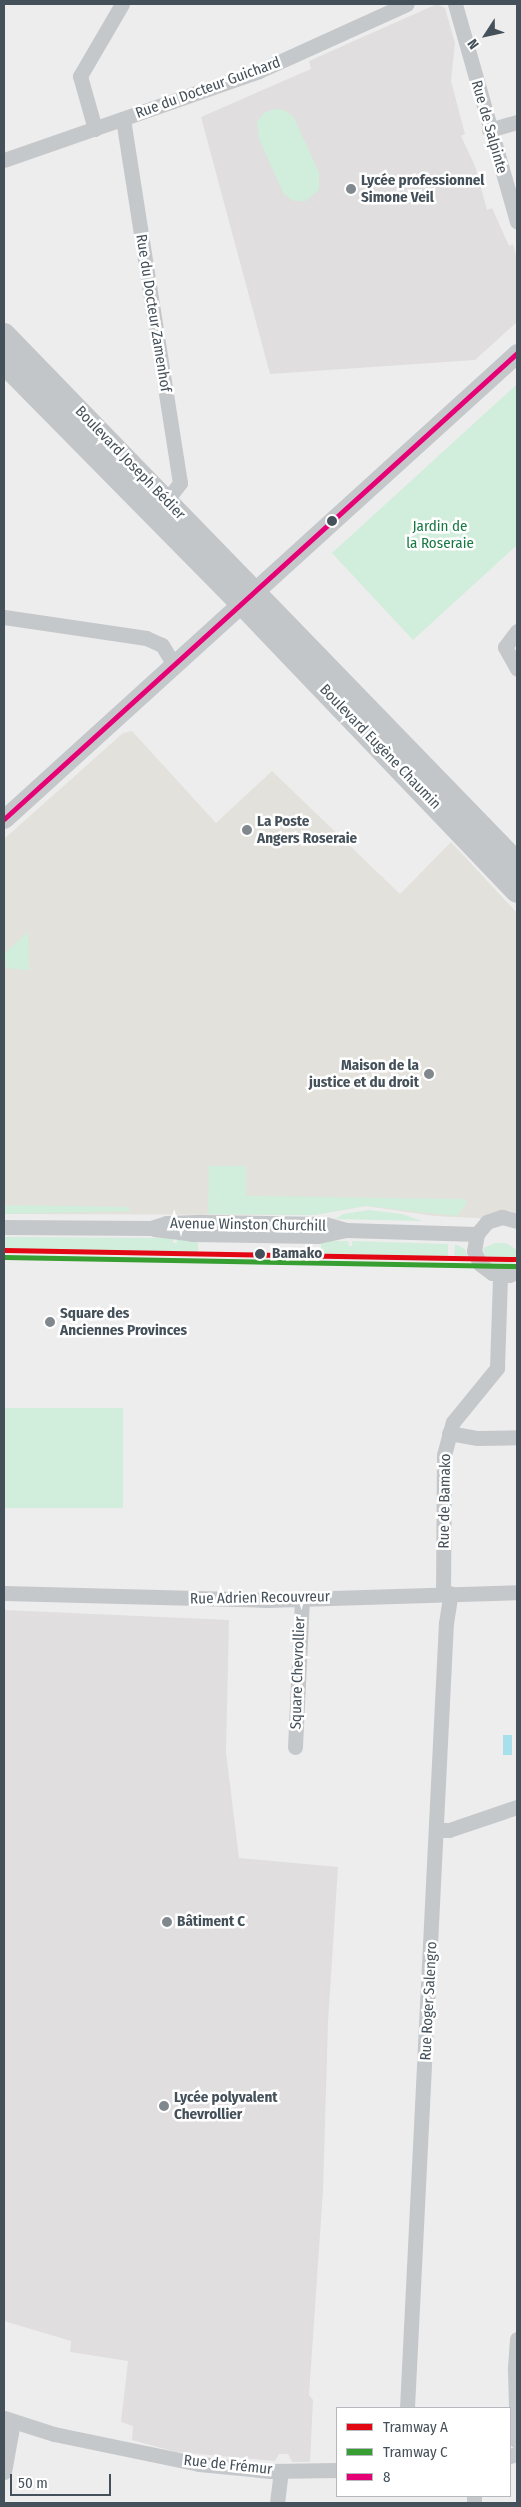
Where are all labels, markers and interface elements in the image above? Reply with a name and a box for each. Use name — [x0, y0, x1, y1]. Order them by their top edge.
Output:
north arrow — [461, 10, 511, 60]
text: N — [464, 36, 483, 52]
street label: Rue du Docteur Guichard — [133, 53, 283, 123]
street label: Rue de Salpinte — [467, 78, 511, 176]
place label: Lycée professionnel Simone Veil — [361, 171, 484, 206]
marker: Lycée professionnel Simone Veil — [345, 183, 357, 195]
street label: Rue du Docteur Zamenhof — [132, 233, 174, 393]
street label: Boulevard Joseph Bédier — [71, 403, 189, 523]
unlabelled marker — [327, 516, 337, 526]
park label: Jardin de la Roseraie — [406, 517, 474, 552]
street label: Boulevard Eugène Chaumin — [316, 681, 444, 813]
place label: La Poste Angers Roseraie — [257, 812, 357, 847]
marker: La Poste Angers Roseraie — [241, 824, 253, 836]
place label: Maison de la justice et du droit — [309, 1056, 419, 1091]
marker: Maison de la justice et du droit — [423, 1068, 435, 1080]
street label: Avenue Winston Churchill — [170, 1215, 326, 1235]
place label: Bamako — [272, 1245, 322, 1263]
marker: Bamako — [252, 1246, 268, 1262]
place label: Square des Anciennes Provinces — [60, 1304, 187, 1339]
marker: Square des Anciennes Provinces — [44, 1316, 56, 1328]
street label: Rue de Bamako — [435, 1453, 455, 1549]
street label: Rue Adrien Recouvreur — [190, 1588, 330, 1608]
street label: Square Chevrollier — [287, 1616, 309, 1730]
place label: Bâtiment C — [177, 1913, 245, 1931]
marker: Bâtiment C — [161, 1916, 173, 1928]
street label: Rue Roger Salengro — [417, 1941, 441, 2061]
place label: Lycée polyvalent Chevrollier — [174, 2088, 278, 2123]
marker: Lycée polyvalent Chevrollier — [158, 2100, 170, 2112]
legend — [336, 2407, 511, 2497]
text: Tramway A — [383, 2418, 448, 2436]
text: Tramway C — [383, 2443, 448, 2461]
street label: Rue de Frémur — [183, 2451, 273, 2479]
scale bar — [12, 2464, 114, 2496]
text: 8 — [383, 2468, 391, 2486]
text: 50 m — [18, 2474, 48, 2492]

